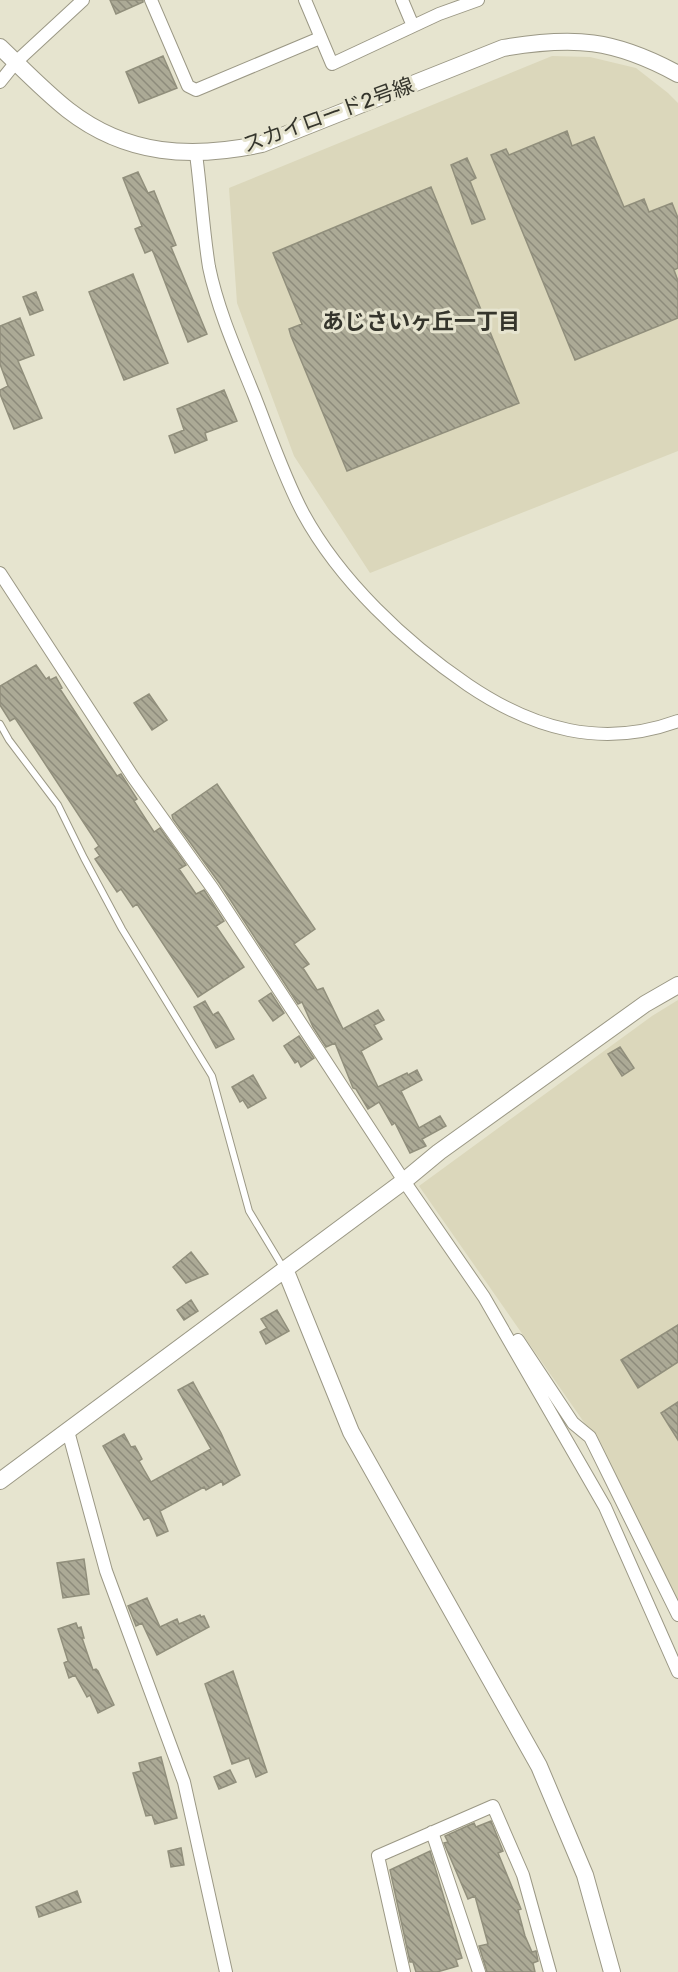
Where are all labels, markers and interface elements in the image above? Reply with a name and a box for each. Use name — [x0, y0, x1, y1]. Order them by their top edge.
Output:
street label: スカイロード2号線 — [239, 72, 417, 157]
district label: あじさいヶ丘一丁目 — [322, 308, 520, 335]

